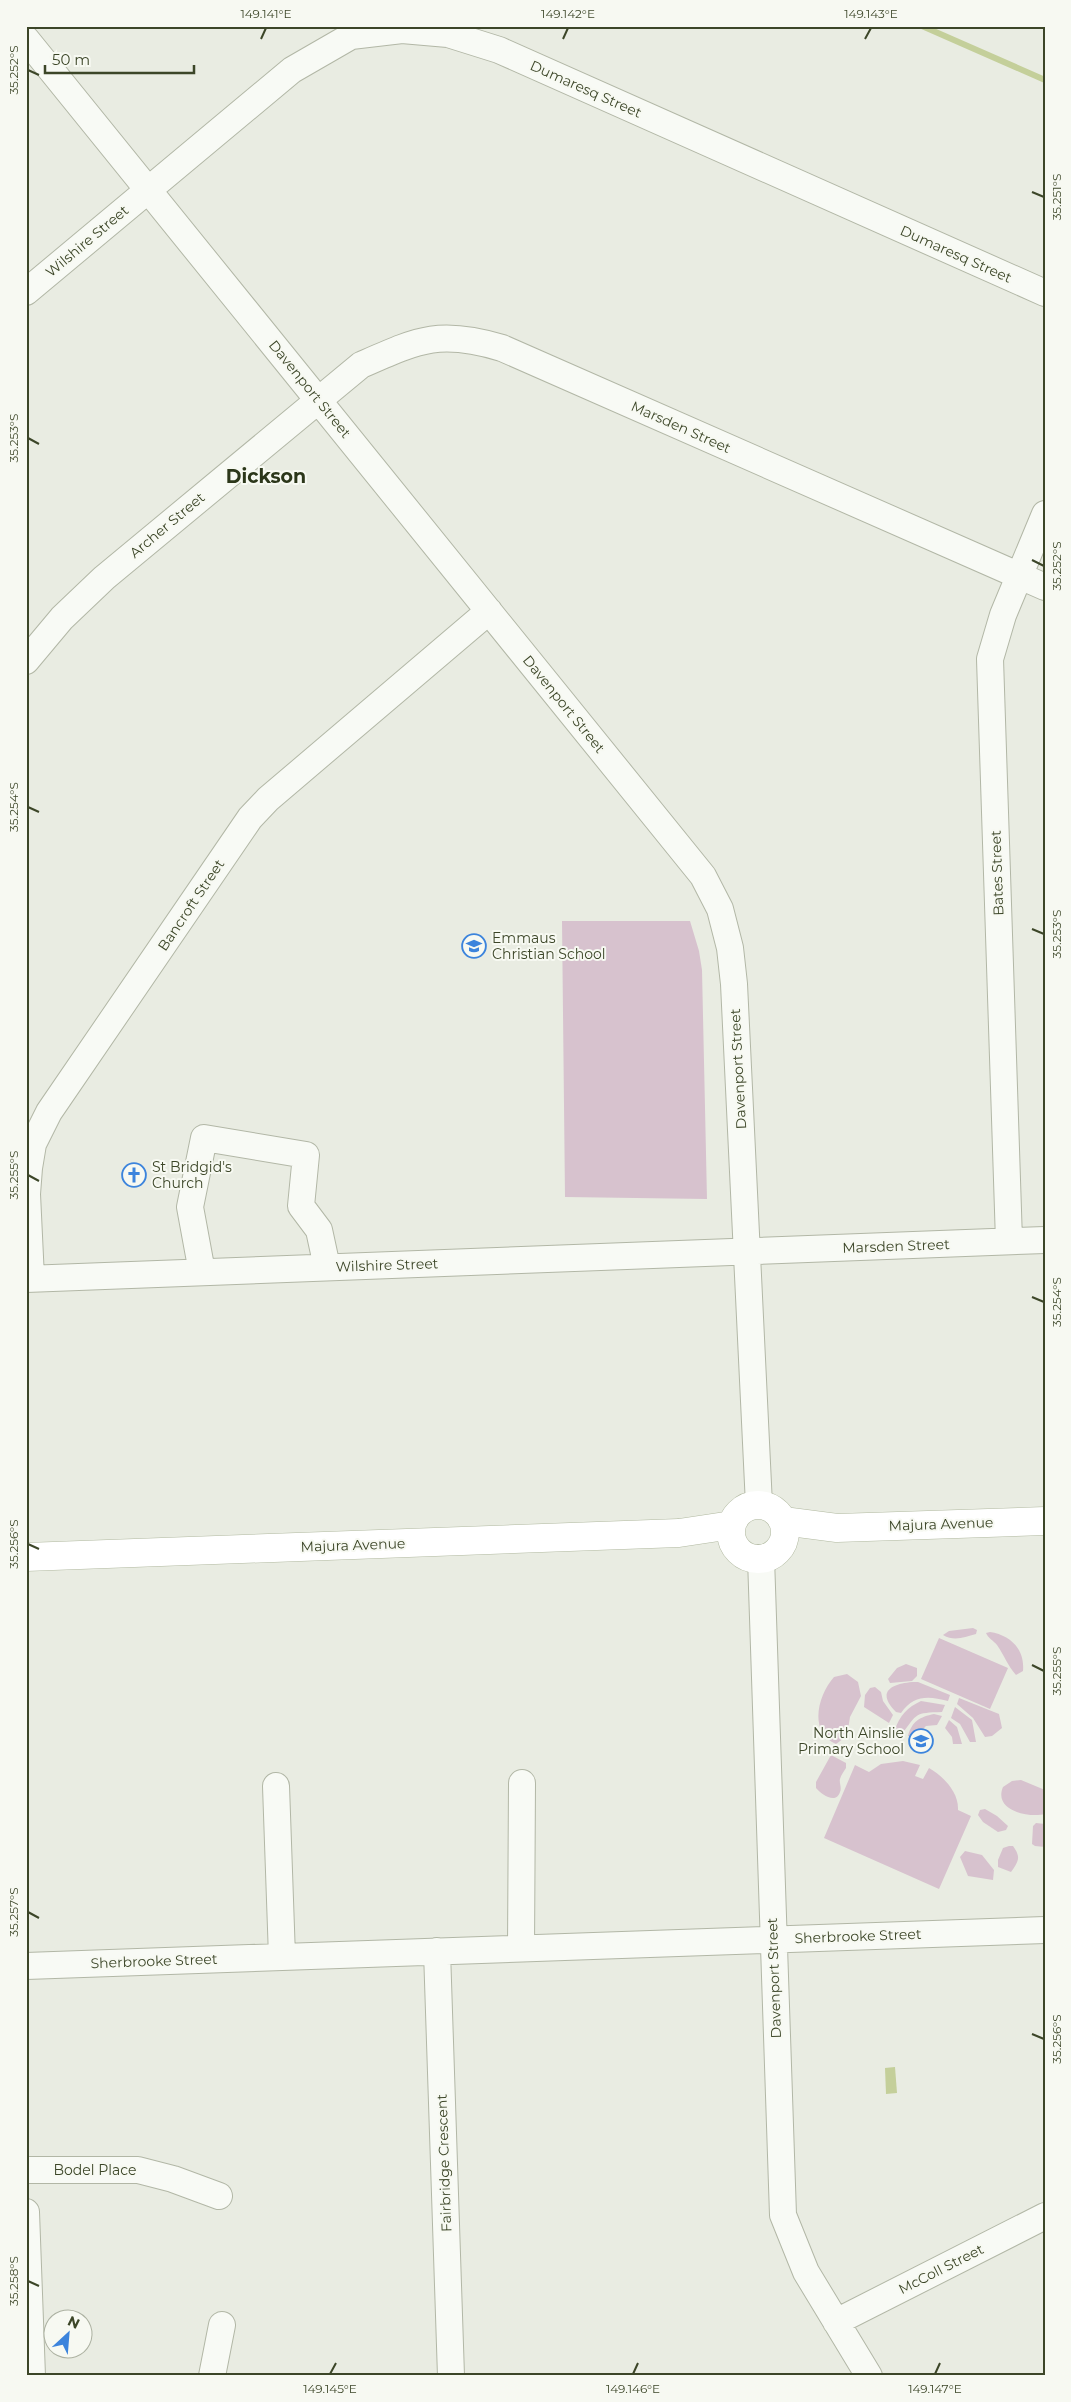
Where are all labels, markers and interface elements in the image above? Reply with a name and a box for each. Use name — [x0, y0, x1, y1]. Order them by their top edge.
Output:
text: 149.141°E — [240, 6, 292, 21]
text: 149.142°E — [541, 6, 595, 21]
text: 149.143°E — [844, 6, 898, 21]
scale bar — [45, 42, 194, 74]
text: 35.252°S — [6, 45, 21, 95]
text: 50 m — [52, 50, 90, 69]
street label: Dumaresq Street — [527, 56, 645, 122]
text: 35.251°S — [1049, 174, 1064, 220]
street label: Wilshire Street — [42, 201, 132, 281]
street label: Dumaresq Street — [897, 221, 1015, 287]
street label: Davenport Street — [265, 336, 355, 442]
street label: Marsden Street — [628, 397, 734, 457]
text: 35.253°S — [6, 414, 21, 462]
district label: Dickson — [226, 465, 306, 488]
street label: Archer Street — [126, 488, 209, 562]
text: 35.252°S — [1049, 541, 1064, 591]
street label: Davenport Street — [519, 651, 609, 757]
text: 35.254°S — [6, 782, 21, 832]
street label: Bates Street — [987, 830, 1007, 916]
street label: Bancroft Street — [154, 855, 228, 954]
text: 35.253°S — [1049, 910, 1064, 958]
place label: Emmaus Christian School — [492, 929, 606, 963]
school or university icon: Emmaus Christian School — [461, 933, 487, 959]
street label: Davenport Street — [726, 1008, 750, 1130]
text: 35.255°S — [6, 1151, 21, 1199]
place label: St Bridgid's Church — [152, 1158, 232, 1192]
church icon: St Bridgid's Church — [121, 1162, 147, 1188]
street label: Marsden Street — [842, 1235, 950, 1257]
street label: Wilshire Street — [335, 1254, 439, 1276]
text: 35.254°S — [1049, 1277, 1064, 1327]
street label: Majura Avenue — [888, 1513, 994, 1535]
text: 35.256°S — [6, 1519, 21, 1569]
street label: Majura Avenue — [300, 1534, 406, 1556]
text: 35.255°S — [1049, 1647, 1064, 1695]
place label: North Ainslie Primary School — [798, 1724, 904, 1758]
school or university icon: North Ainslie Primary School — [908, 1728, 934, 1754]
text: 35.257°S — [6, 1887, 21, 1937]
street label: Davenport Street — [763, 1917, 785, 2039]
street label: Sherbrooke Street — [794, 1925, 922, 1947]
street label: Sherbrooke Street — [90, 1950, 218, 1972]
text: 35.256°S — [1049, 2014, 1064, 2064]
street label: Fairbridge Crescent — [433, 2093, 455, 2232]
street label: Bodel Place — [53, 2161, 137, 2179]
street label: McColl Street — [895, 2240, 987, 2298]
text: 35.258°S — [6, 2256, 21, 2306]
north arrow — [42, 2310, 92, 2360]
text: N — [65, 2312, 83, 2333]
text: 149.145°E — [303, 2381, 357, 2396]
text: 149.146°E — [606, 2381, 660, 2396]
text: 149.147°E — [908, 2381, 962, 2396]

